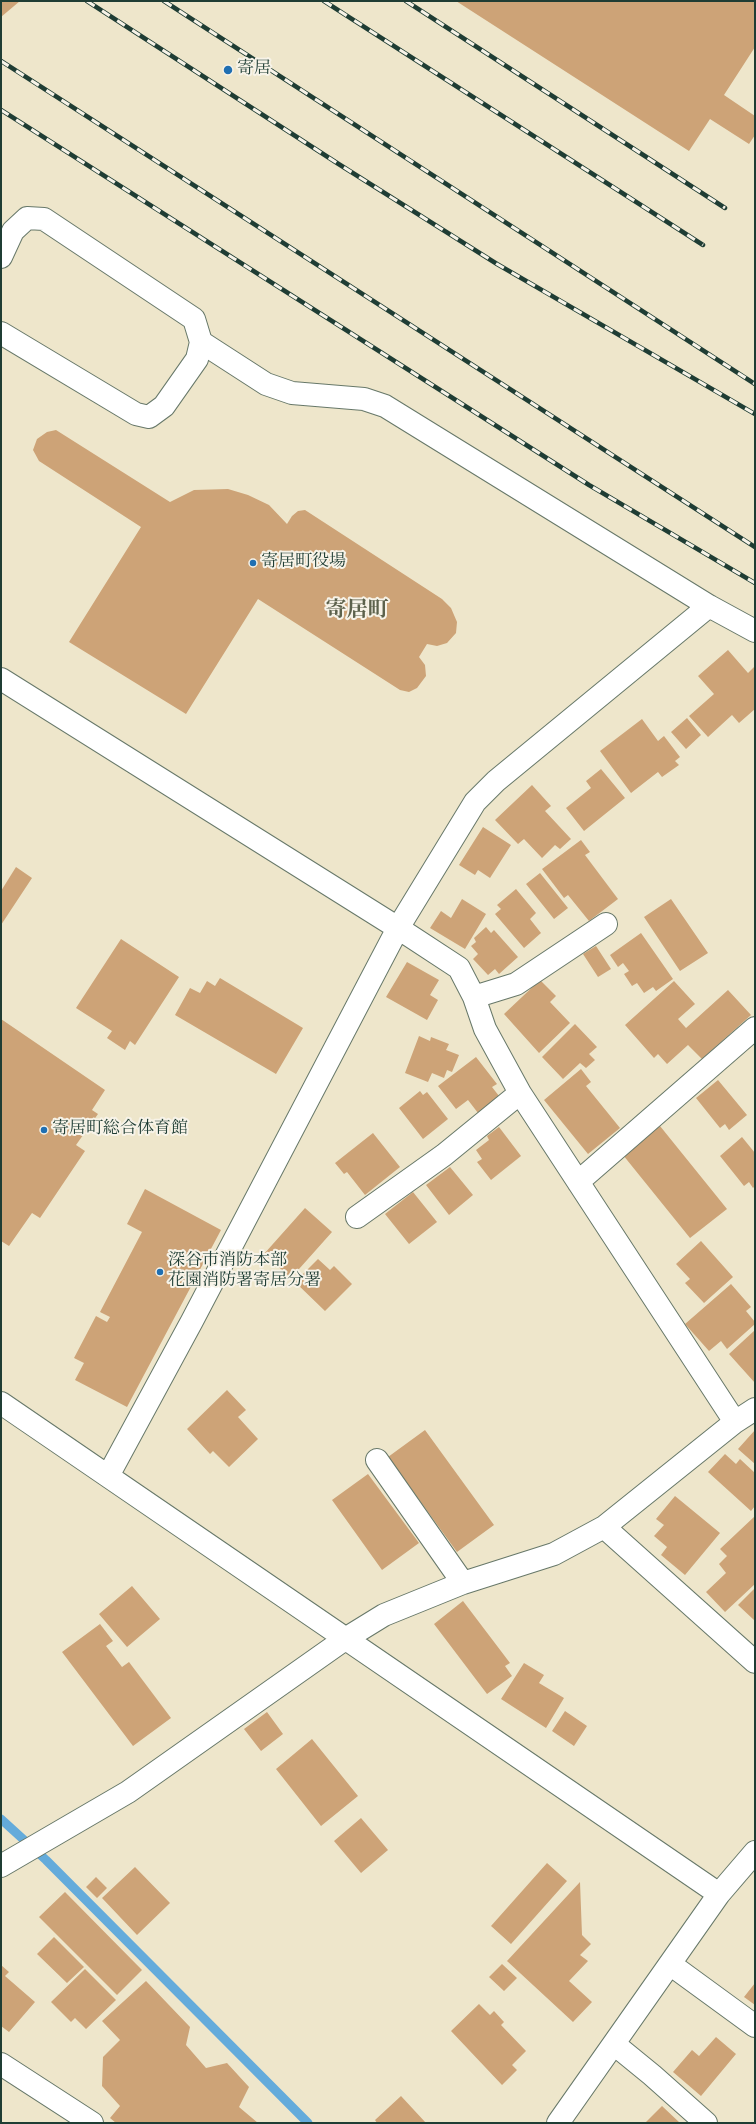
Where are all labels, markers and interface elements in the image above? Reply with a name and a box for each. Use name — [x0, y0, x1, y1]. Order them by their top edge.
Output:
place label: 寄居 — [237, 60, 271, 80]
marker: 寄居 — [222, 64, 234, 76]
place label: 寄居町役場 — [261, 553, 346, 573]
marker: 寄居町役場 — [248, 558, 258, 568]
district label: 寄居町 — [326, 599, 388, 625]
place label: 寄居町総合体育館 — [52, 1120, 188, 1140]
marker: 寄居町総合体育館 — [39, 1125, 49, 1135]
place label: 深谷市消防本部 花園消防署寄居分署 — [168, 1252, 321, 1292]
marker: 深谷市消防本部 花園消防署寄居分署 — [155, 1267, 165, 1277]

